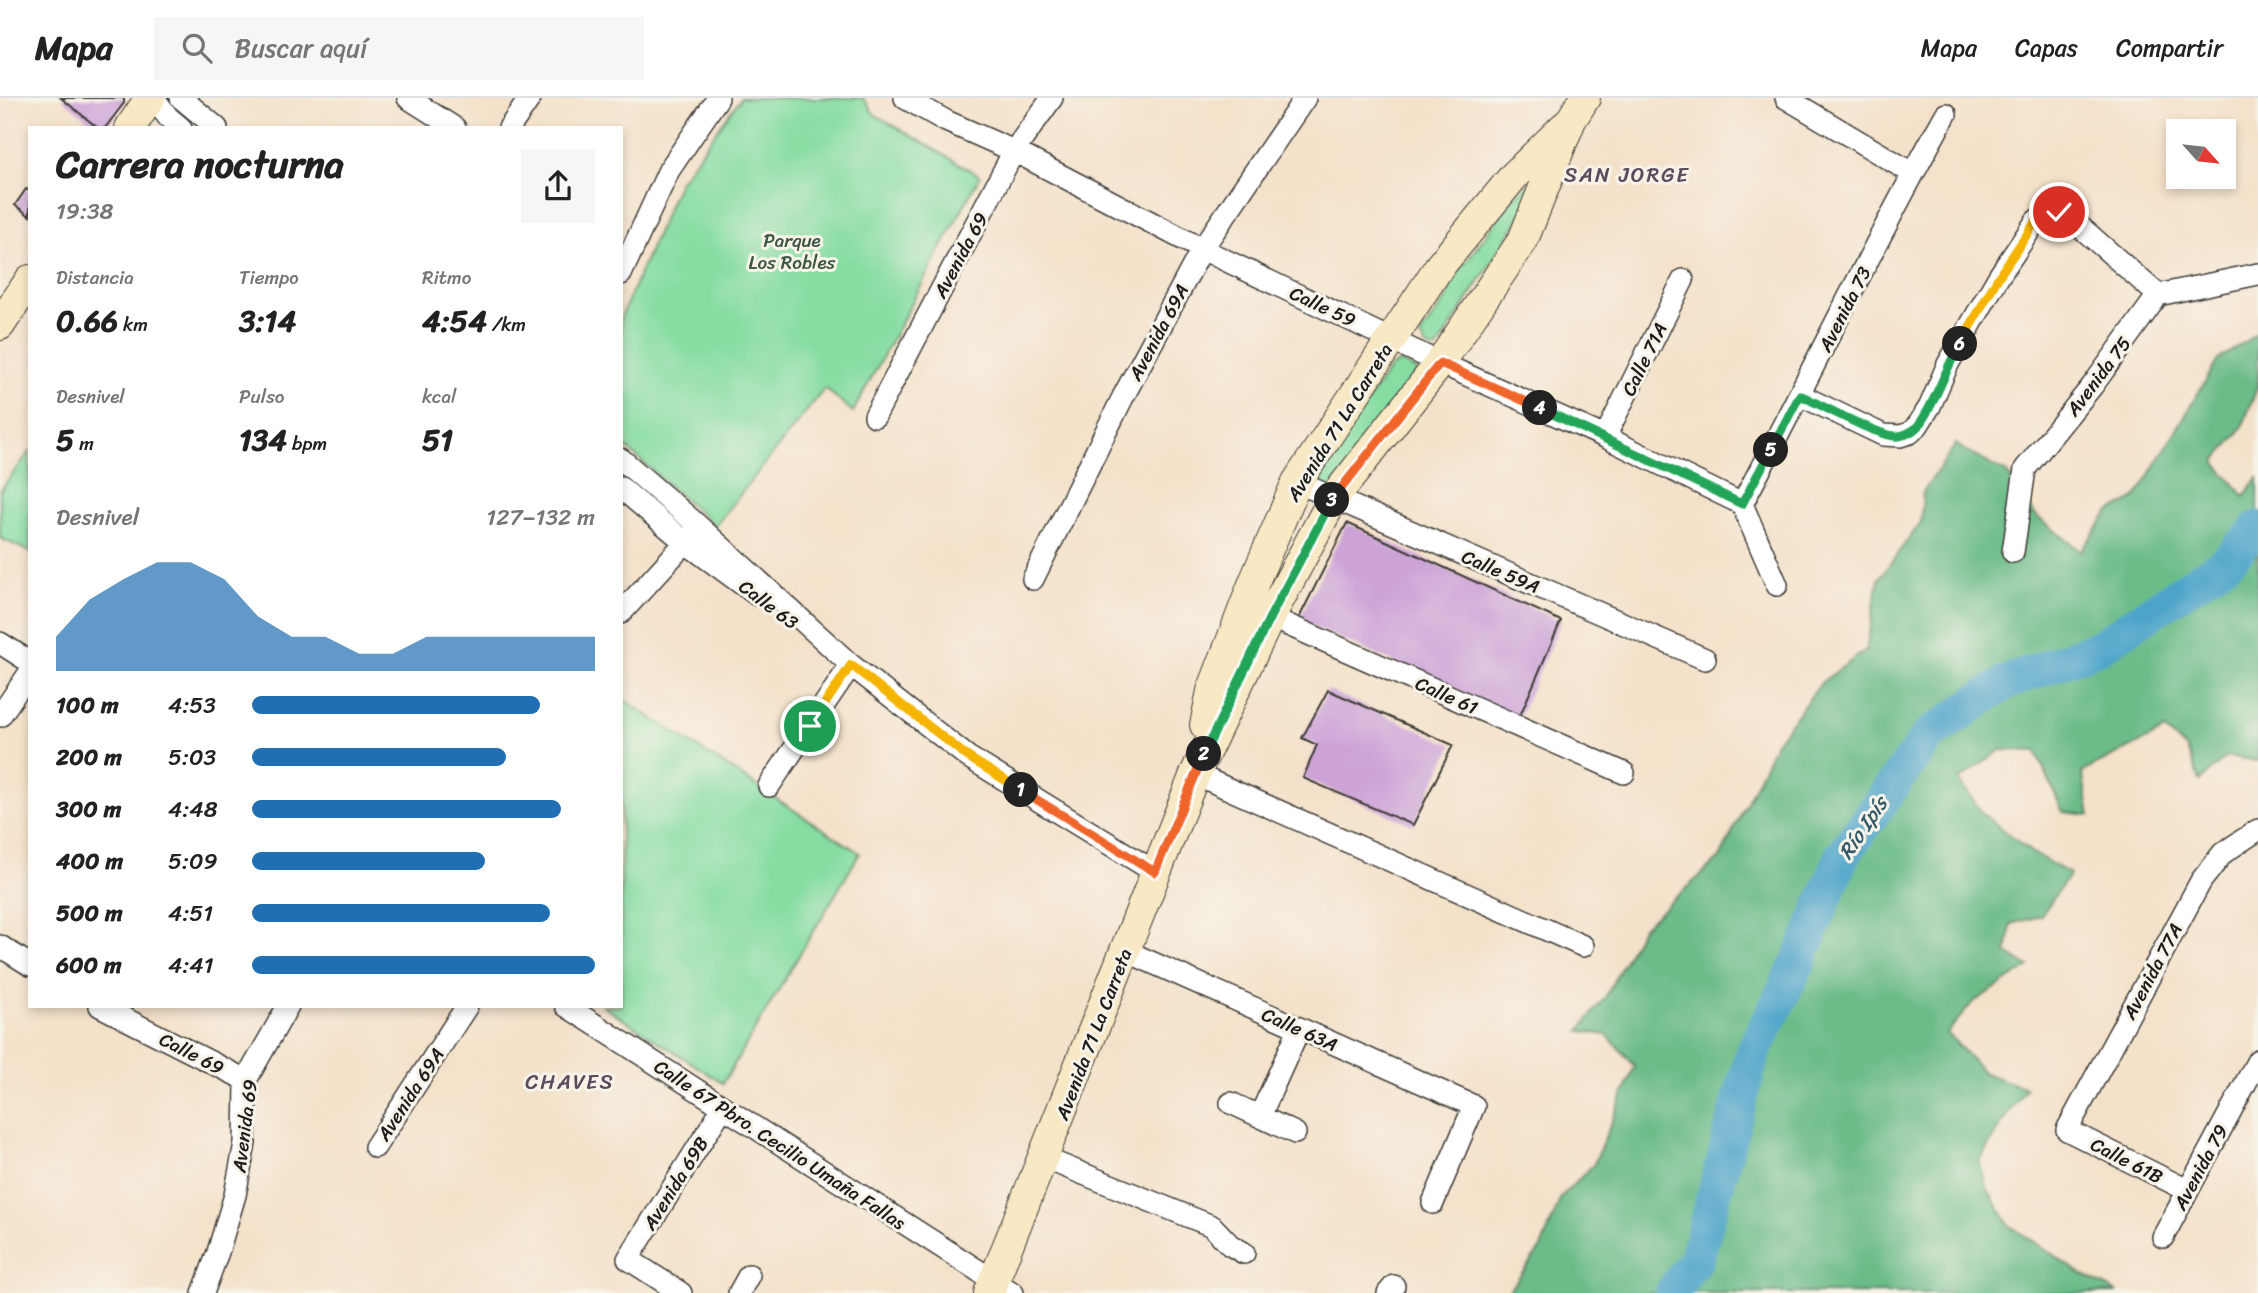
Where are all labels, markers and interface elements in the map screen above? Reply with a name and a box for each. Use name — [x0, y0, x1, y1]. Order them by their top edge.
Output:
search box — [154, 17, 644, 80]
text: Mapa — [35, 19, 112, 77]
text: Buscar aquí — [234, 25, 367, 71]
text: Mapa — [1921, 27, 1977, 69]
text: Capas — [2015, 27, 2078, 69]
text: Compartir — [2116, 27, 2223, 69]
icon: search — [178, 29, 216, 67]
north arrow — [2166, 119, 2236, 189]
map controls — [2166, 119, 2236, 189]
text: Carrera nocturna — [56, 131, 344, 198]
button: share — [521, 149, 595, 223]
district label: SAN JORGE — [1564, 156, 1690, 194]
pin — [2029, 182, 2089, 242]
text: 19:38 — [56, 191, 113, 232]
icon: check — [2040, 193, 2078, 231]
street label: Avenida 69 — [923, 206, 997, 305]
park label: Parque Los Robles — [749, 224, 836, 279]
street label: Avenida 73 — [1808, 260, 1880, 359]
text: Distancia — [56, 261, 134, 294]
text: Tiempo — [239, 261, 299, 294]
text: Ritmo — [422, 261, 471, 294]
street label: Calle 59 — [1284, 277, 1362, 336]
street label: Avenida 69A — [1119, 278, 1198, 388]
text: 0.66 — [56, 294, 118, 348]
text: 3:14 — [239, 294, 296, 348]
text: 4:54 — [422, 294, 487, 348]
text: km — [118, 308, 148, 341]
text: /km — [487, 308, 526, 341]
street label: Calle 71A — [1612, 317, 1676, 402]
pin: 6 — [1942, 327, 1978, 362]
text: 6 — [1954, 327, 1965, 360]
street label: Avenida 75 — [2056, 329, 2140, 424]
street label: Avenida 71 La Carreta — [1277, 336, 1402, 509]
text: Desnivel — [56, 380, 125, 413]
text: Pulso — [239, 380, 285, 413]
text: kcal — [422, 380, 457, 413]
pin: 4 — [1522, 390, 1558, 426]
text: 4 — [1534, 391, 1545, 424]
text: 5 — [56, 413, 74, 467]
text: 134 — [239, 413, 287, 467]
text: 51 — [422, 413, 453, 467]
text: m — [74, 427, 94, 460]
text: bpm — [287, 427, 327, 460]
pin: 5 — [1754, 432, 1788, 468]
text: 5 — [1765, 433, 1776, 466]
pin: 3 — [1314, 482, 1350, 518]
text: 3 — [1326, 483, 1337, 516]
text: Desnivel — [56, 497, 139, 538]
text: 127–132 m — [486, 497, 595, 538]
street label: Calle 59A — [1456, 540, 1545, 603]
street label: Calle 63 — [732, 571, 806, 638]
street label: Calle 61 — [1410, 667, 1484, 724]
text: 100 m — [56, 685, 119, 726]
text: 4:53 — [168, 685, 216, 726]
pin — [780, 696, 840, 756]
icon: arrive — [791, 707, 829, 745]
pin: 2 — [1186, 736, 1222, 772]
text: 200 m — [56, 737, 122, 778]
text: 5:03 — [168, 737, 216, 778]
text: 2 — [1198, 737, 1209, 770]
pin: 1 — [1004, 772, 1038, 808]
text: 1 — [1016, 773, 1025, 806]
water label: Río Ipís — [1828, 787, 1900, 867]
text: 300 m — [56, 789, 121, 830]
text: 4:48 — [168, 789, 218, 830]
text: 400 m — [56, 841, 123, 882]
text: 5:09 — [168, 841, 218, 882]
text: 500 m — [56, 893, 123, 934]
text: 4:51 — [168, 893, 213, 934]
street label: Avenida 77A — [2113, 917, 2192, 1026]
street label: Avenida 71 La Carreta — [1045, 943, 1142, 1126]
text: 600 m — [56, 945, 122, 986]
text: 4:41 — [168, 945, 214, 986]
street label: Calle 63A — [1256, 998, 1343, 1061]
street label: Calle 69 — [153, 1023, 230, 1084]
street label: Avenida 69A — [367, 1041, 453, 1149]
street label: Calle 67 Pbro. Cecilio Umaña Fallas — [647, 1050, 912, 1239]
district label: CHAVES — [525, 1063, 615, 1101]
street label: Avenida 69 — [222, 1078, 267, 1175]
street label: Avenida 79 — [2163, 1118, 2237, 1217]
street label: Calle 61B — [2085, 1128, 2169, 1193]
street label: Avenida 69B — [633, 1130, 717, 1238]

